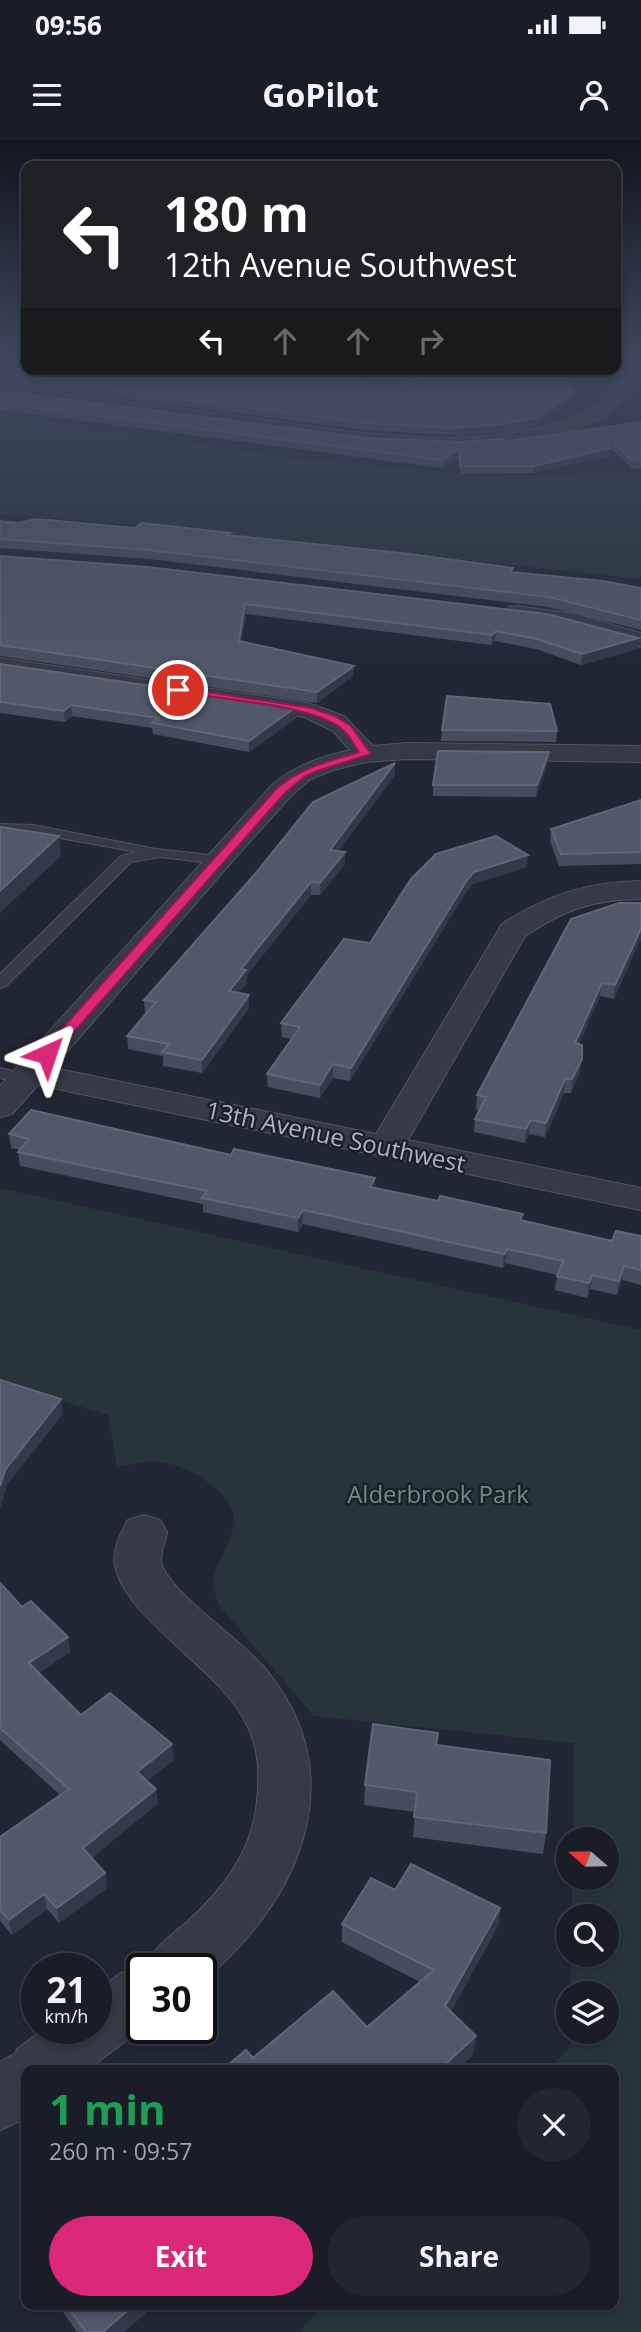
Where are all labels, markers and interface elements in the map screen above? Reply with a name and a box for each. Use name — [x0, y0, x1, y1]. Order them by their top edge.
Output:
text: 09:56 — [35, 7, 102, 43]
text: GoPilot — [262, 73, 379, 116]
icon: menu — [28, 76, 66, 114]
icon: person — [575, 76, 613, 114]
text: 180 m — [164, 180, 309, 246]
icon: left — [49, 189, 140, 280]
text: 12th Avenue Southwest — [164, 243, 517, 286]
icon: left — [193, 322, 231, 360]
icon: ahead — [266, 322, 304, 360]
icon: ahead — [339, 322, 377, 360]
icon: right — [412, 322, 450, 360]
pin — [148, 660, 208, 720]
icon: arrive — [159, 671, 197, 709]
position arrow — [10, 1017, 84, 1091]
street label: 13th Avenue Southwest — [203, 1092, 469, 1180]
park label: Alderbrook Park — [347, 1477, 529, 1510]
north arrow — [556, 1827, 620, 1890]
map controls — [556, 1827, 619, 2044]
button: search — [556, 1904, 619, 1967]
speed limit sign: 30 — [126, 1953, 217, 2044]
text: 21 — [46, 1966, 87, 2013]
button: layers — [556, 1981, 619, 2044]
text: km/h — [45, 2004, 88, 2028]
text: 1 min — [49, 2080, 166, 2137]
button: close — [517, 2088, 591, 2162]
text: 260 m · 09:57 — [49, 2135, 192, 2167]
button: Exit — [49, 2216, 313, 2296]
button: Share — [327, 2216, 591, 2296]

